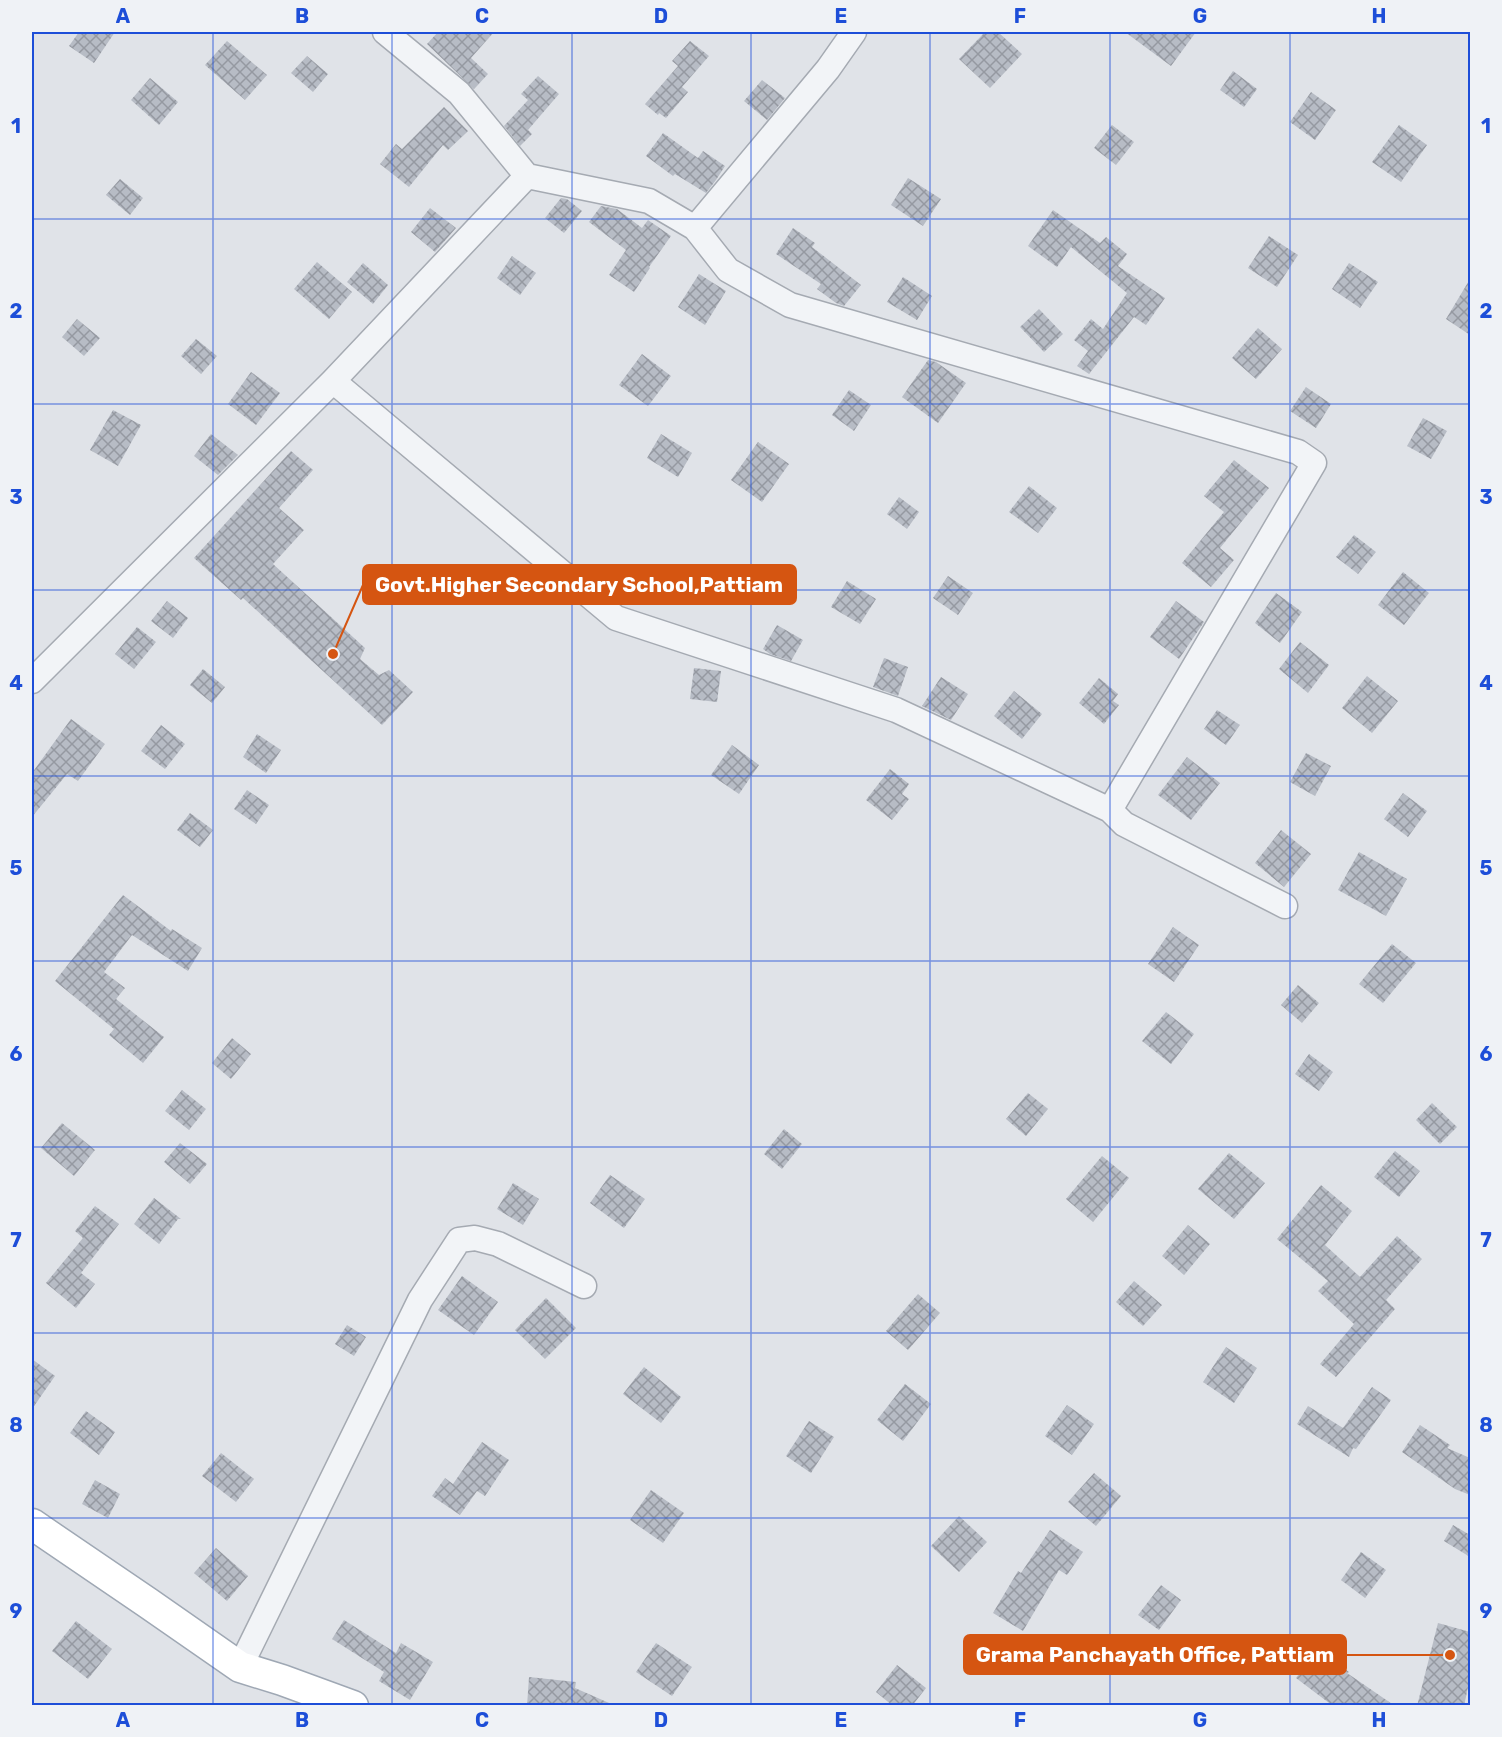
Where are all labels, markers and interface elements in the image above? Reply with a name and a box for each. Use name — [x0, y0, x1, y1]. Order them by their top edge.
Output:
text: A — [116, 4, 131, 28]
text: B — [295, 4, 309, 28]
text: C — [475, 4, 489, 28]
text: D — [654, 4, 668, 28]
text: E — [835, 4, 847, 28]
text: F — [1014, 4, 1026, 28]
text: G — [1193, 4, 1207, 28]
text: H — [1372, 4, 1386, 28]
text: 1 — [11, 114, 21, 138]
text: 1 — [1481, 114, 1491, 138]
text: 2 — [10, 299, 23, 323]
text: 2 — [1480, 299, 1493, 323]
text: 3 — [9, 485, 23, 509]
text: 3 — [1479, 485, 1493, 509]
callout: Govt.Higher Secondary School,Pattiam — [363, 565, 796, 604]
text: Govt.Higher Secondary School,Pattiam — [375, 572, 783, 597]
text: 4 — [9, 671, 23, 695]
text: 4 — [1479, 671, 1493, 695]
text: 5 — [10, 856, 23, 880]
text: 5 — [1480, 856, 1493, 880]
text: 6 — [9, 1042, 23, 1066]
text: 6 — [1479, 1042, 1493, 1066]
text: 7 — [10, 1228, 22, 1252]
text: 7 — [1480, 1228, 1492, 1252]
text: 8 — [9, 1413, 23, 1437]
text: 8 — [1479, 1413, 1493, 1437]
text: 9 — [10, 1599, 23, 1623]
text: 9 — [1480, 1599, 1493, 1623]
callout: Grama Panchayath Office, Pattiam — [964, 1635, 1346, 1674]
text: Grama Panchayath Office, Pattiam — [976, 1642, 1334, 1667]
text: A — [116, 1708, 131, 1732]
text: B — [295, 1708, 309, 1732]
text: C — [475, 1708, 489, 1732]
text: D — [654, 1708, 668, 1732]
text: E — [835, 1708, 847, 1732]
text: F — [1014, 1708, 1026, 1732]
text: G — [1193, 1708, 1207, 1732]
text: H — [1372, 1708, 1386, 1732]

